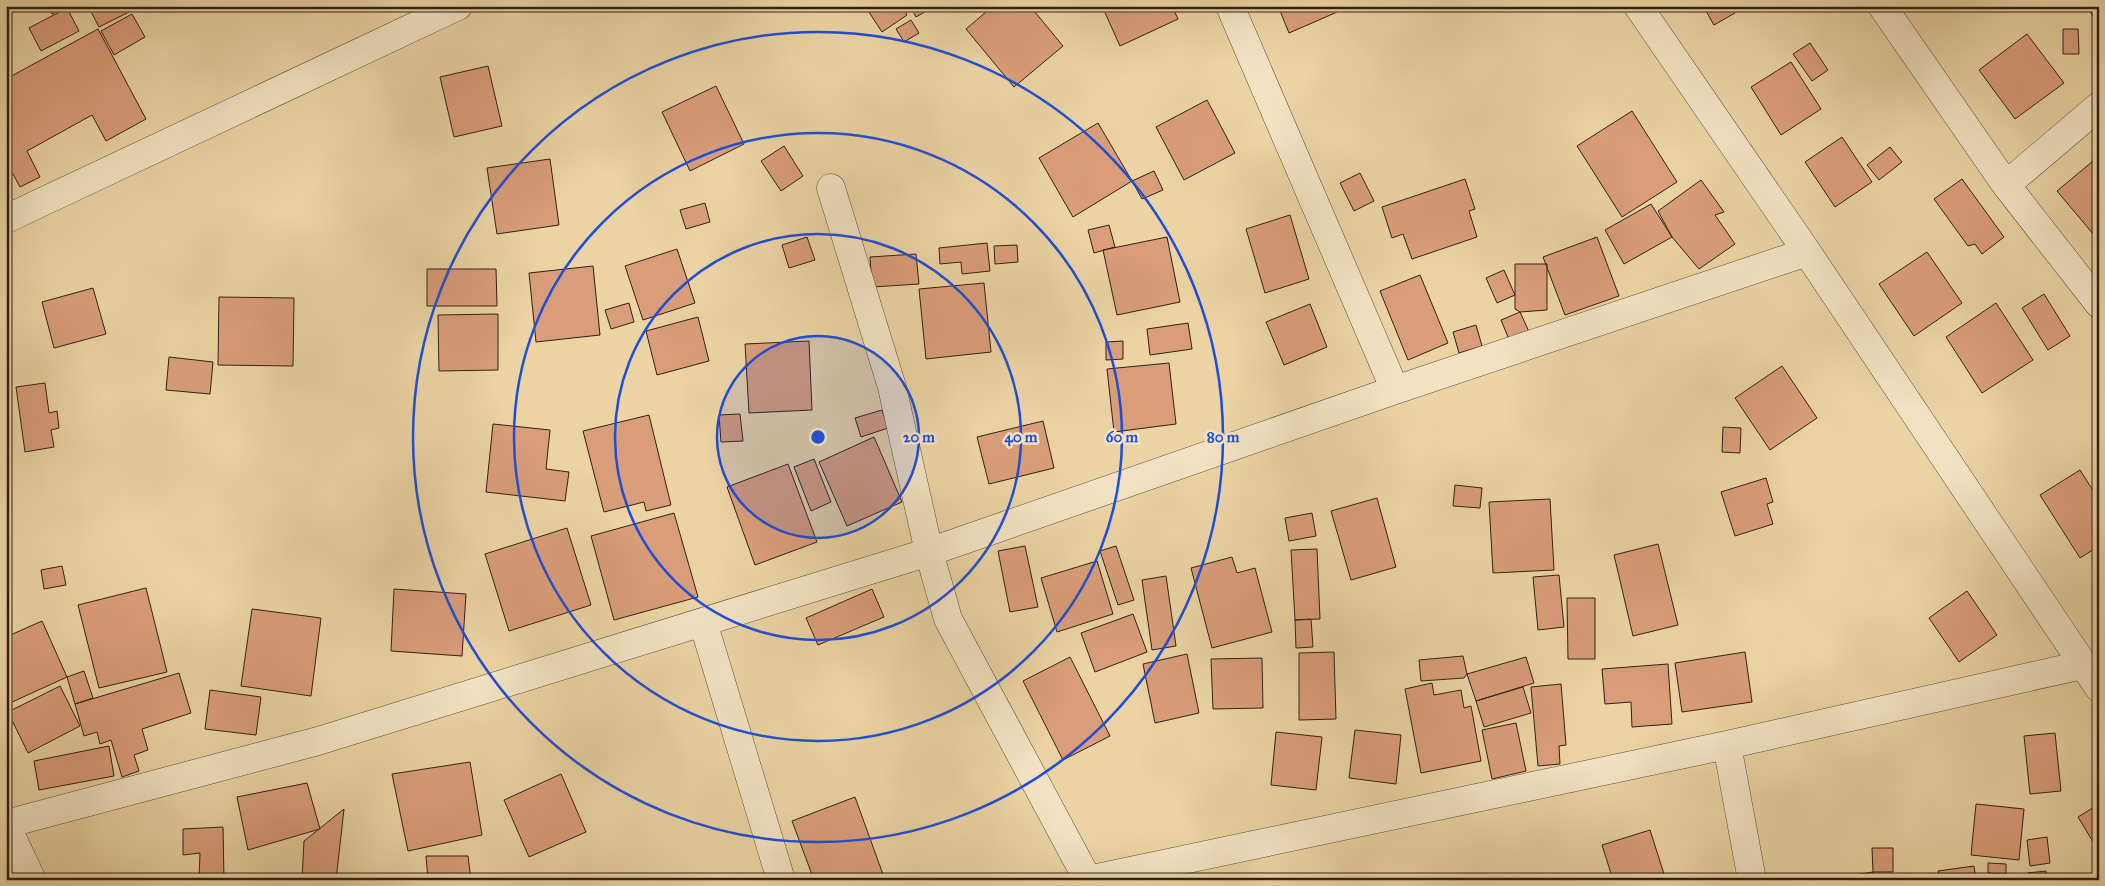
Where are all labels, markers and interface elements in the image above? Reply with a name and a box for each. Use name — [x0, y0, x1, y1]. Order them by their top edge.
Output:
centre of rings — [809, 428, 827, 446]
text: 20 m — [903, 428, 935, 446]
text: 40 m — [1005, 428, 1038, 447]
text: 60 m — [1106, 428, 1139, 446]
text: 80 m — [1207, 428, 1240, 446]

